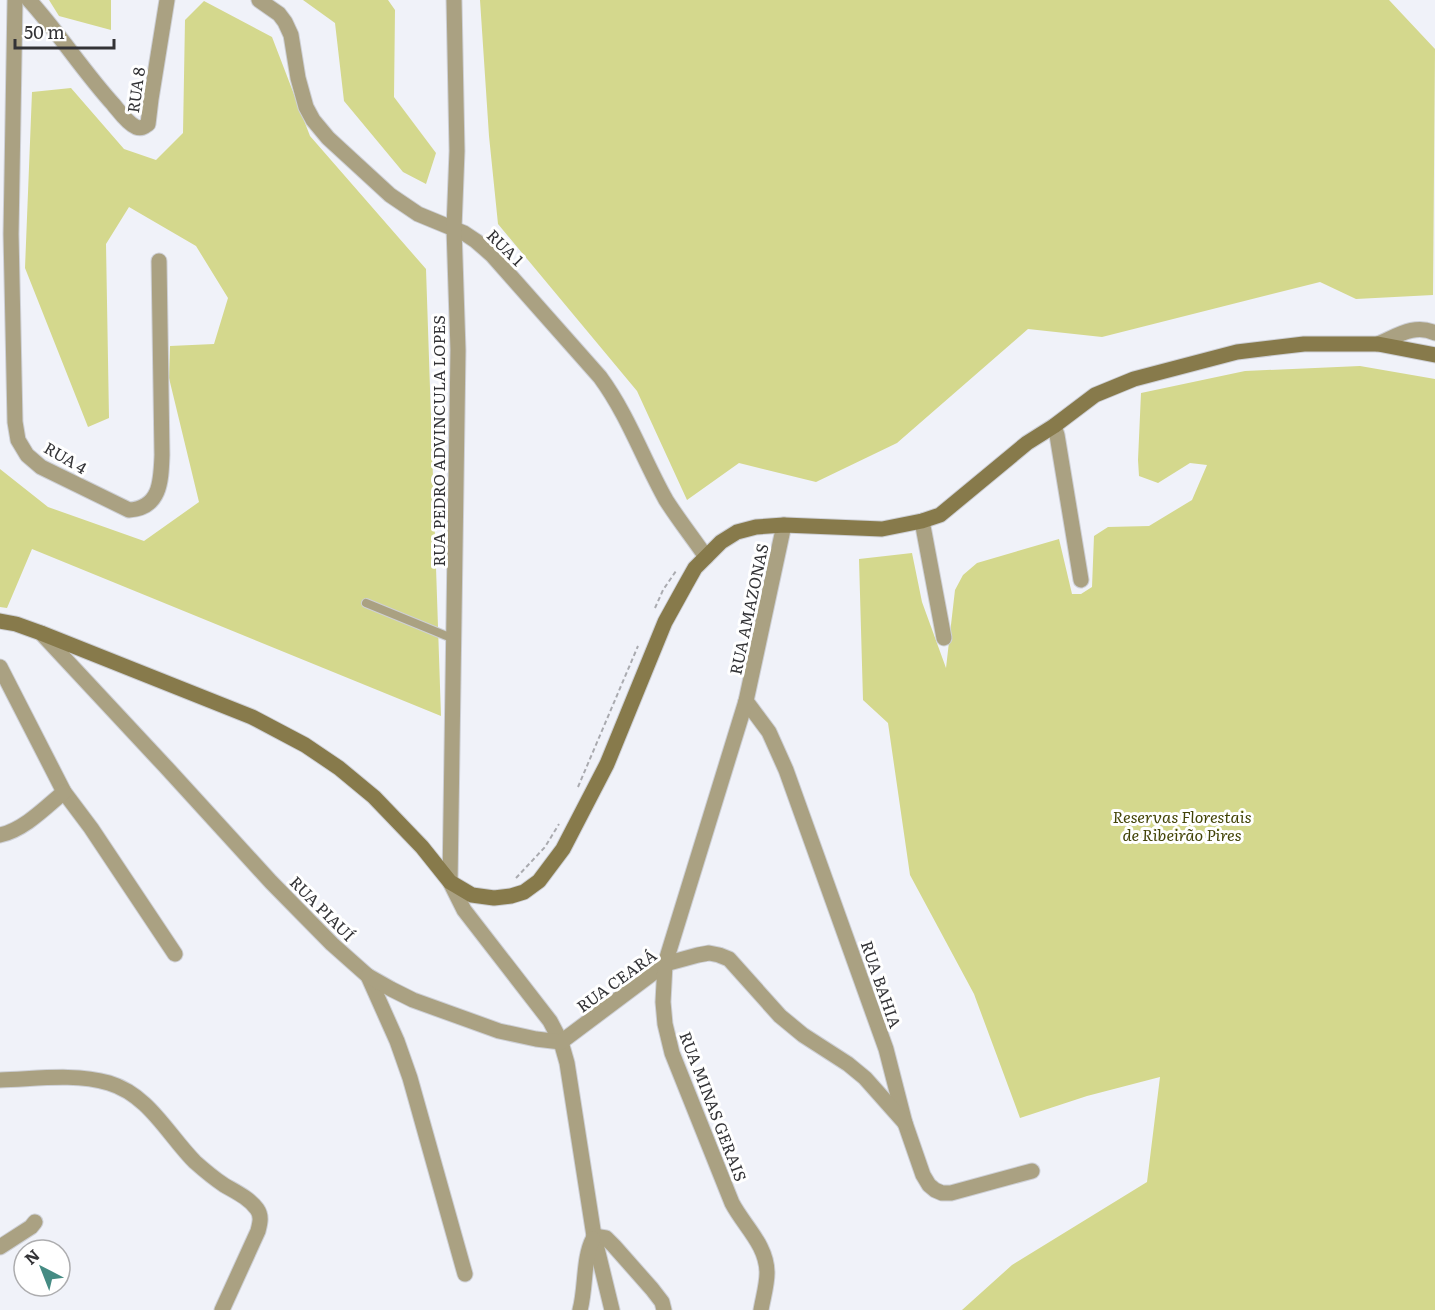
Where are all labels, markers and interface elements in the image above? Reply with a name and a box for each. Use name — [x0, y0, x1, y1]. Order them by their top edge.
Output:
scale bar — [15, 12, 114, 50]
text: 50 m — [24, 18, 65, 45]
street label: RUA 8 — [120, 65, 150, 115]
street label: RUA 1 — [482, 223, 530, 271]
street label: RUA PEDRO ADVINCULA LOPES — [426, 315, 450, 567]
street label: RUA 4 — [40, 435, 92, 479]
street label: RUA AMAZONAS — [722, 541, 774, 677]
park label: Reservas Florestais de Ribeirão Pires — [1113, 804, 1251, 846]
street label: RUA PIAUÍ — [285, 870, 361, 946]
street label: RUA BAHIA — [856, 937, 908, 1031]
street label: RUA CEARÁ — [571, 943, 661, 1017]
street label: RUA MINAS GERAIS — [674, 1028, 754, 1184]
north arrow — [12, 1238, 72, 1298]
text: N — [18, 1243, 44, 1270]

